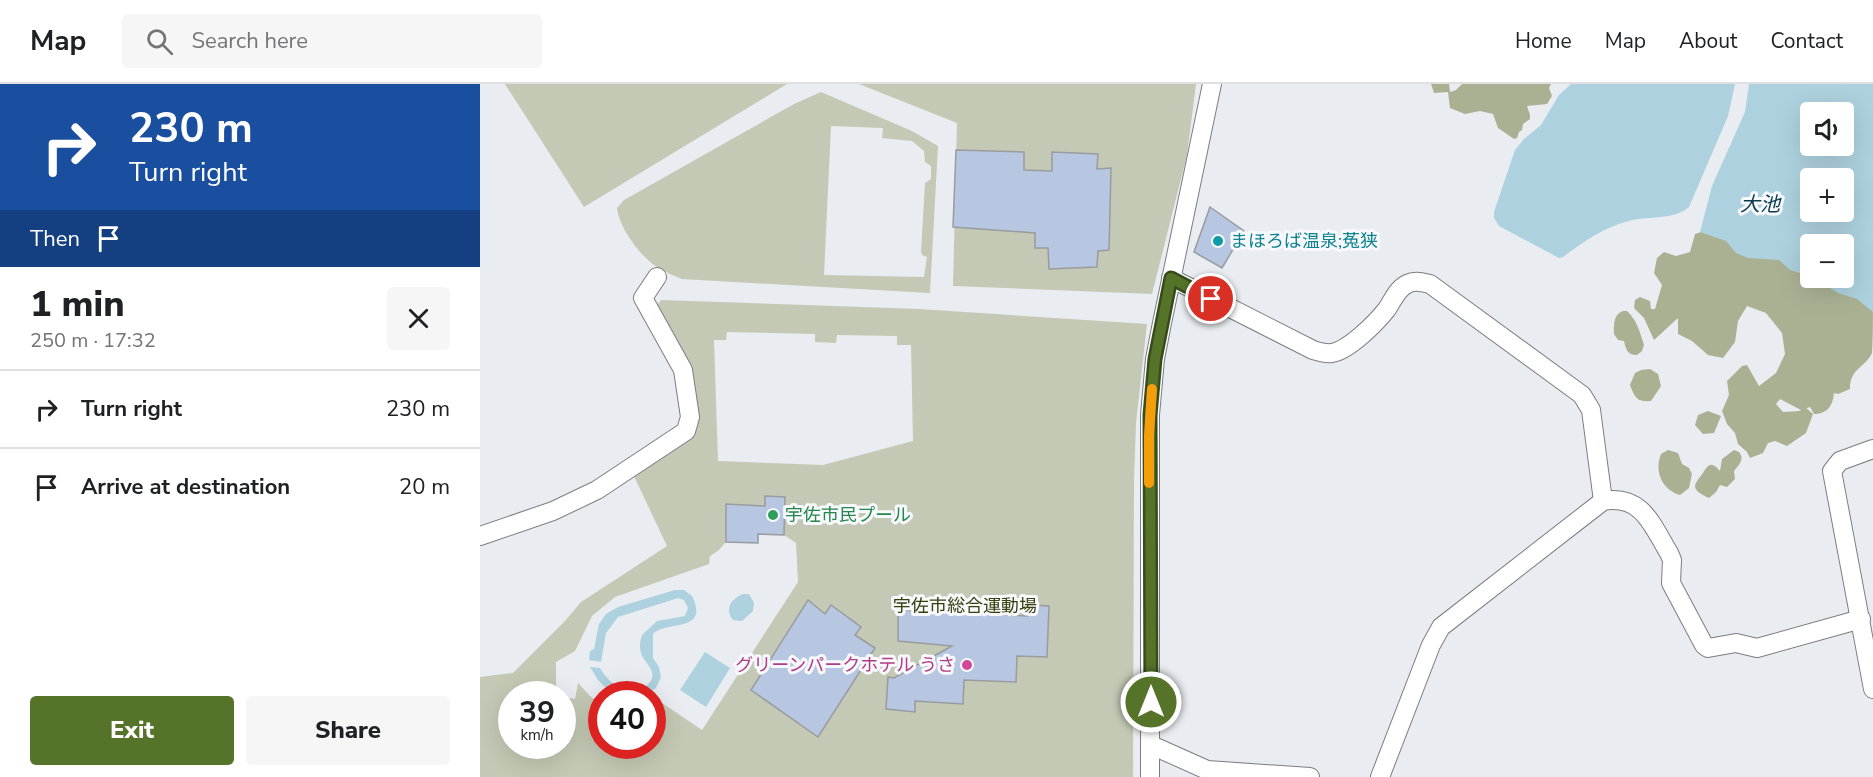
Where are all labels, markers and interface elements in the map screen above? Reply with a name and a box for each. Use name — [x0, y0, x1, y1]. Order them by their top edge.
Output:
search box — [122, 14, 542, 68]
text: Map — [30, 22, 86, 60]
icon: search — [143, 25, 176, 58]
text: Search here — [191, 26, 308, 56]
text: Home — [1515, 27, 1572, 55]
text: Map — [1605, 27, 1646, 55]
text: About — [1679, 27, 1737, 55]
text: Contact — [1770, 27, 1843, 55]
text: 230 m — [129, 100, 253, 157]
map controls — [1800, 102, 1854, 288]
button: sound — [1800, 102, 1854, 156]
icon: right — [30, 108, 108, 186]
text: Turn right — [129, 154, 247, 191]
button: + — [1800, 168, 1854, 222]
water label: 大池 — [1740, 191, 1782, 218]
icon: arrive — [92, 222, 125, 255]
text: Then — [30, 224, 80, 254]
place label: まほろば温泉;菟狭 — [1230, 229, 1378, 253]
marker: まほろば温泉;菟狭 — [1211, 234, 1225, 248]
button: − — [1800, 234, 1854, 288]
pin — [1185, 273, 1236, 324]
text: 1 min — [30, 280, 125, 329]
icon: arrive — [1194, 282, 1227, 315]
button: close — [387, 287, 450, 350]
text: 250 m · 17:32 — [30, 327, 156, 354]
icon: right — [30, 393, 63, 426]
text: Turn right — [81, 394, 182, 424]
text: 230 m — [386, 394, 450, 424]
icon: arrive — [30, 471, 63, 504]
text: Arrive at destination — [81, 472, 290, 502]
text: 20 m — [399, 472, 450, 502]
place label: 宇佐市民プール — [785, 503, 911, 527]
marker: 宇佐市民プール — [766, 508, 780, 522]
park label: 宇佐市総合運動場 — [893, 594, 1037, 618]
place label: グリーンパークホテル うさ — [735, 653, 955, 677]
marker: グリーンパークホテル うさ — [960, 658, 974, 672]
position arrow — [1119, 670, 1183, 734]
speed limit sign: 40 — [588, 681, 666, 759]
text: 39 — [519, 692, 555, 733]
button: Exit — [30, 696, 234, 765]
button: Share — [246, 696, 450, 765]
text: km/h — [520, 725, 554, 745]

